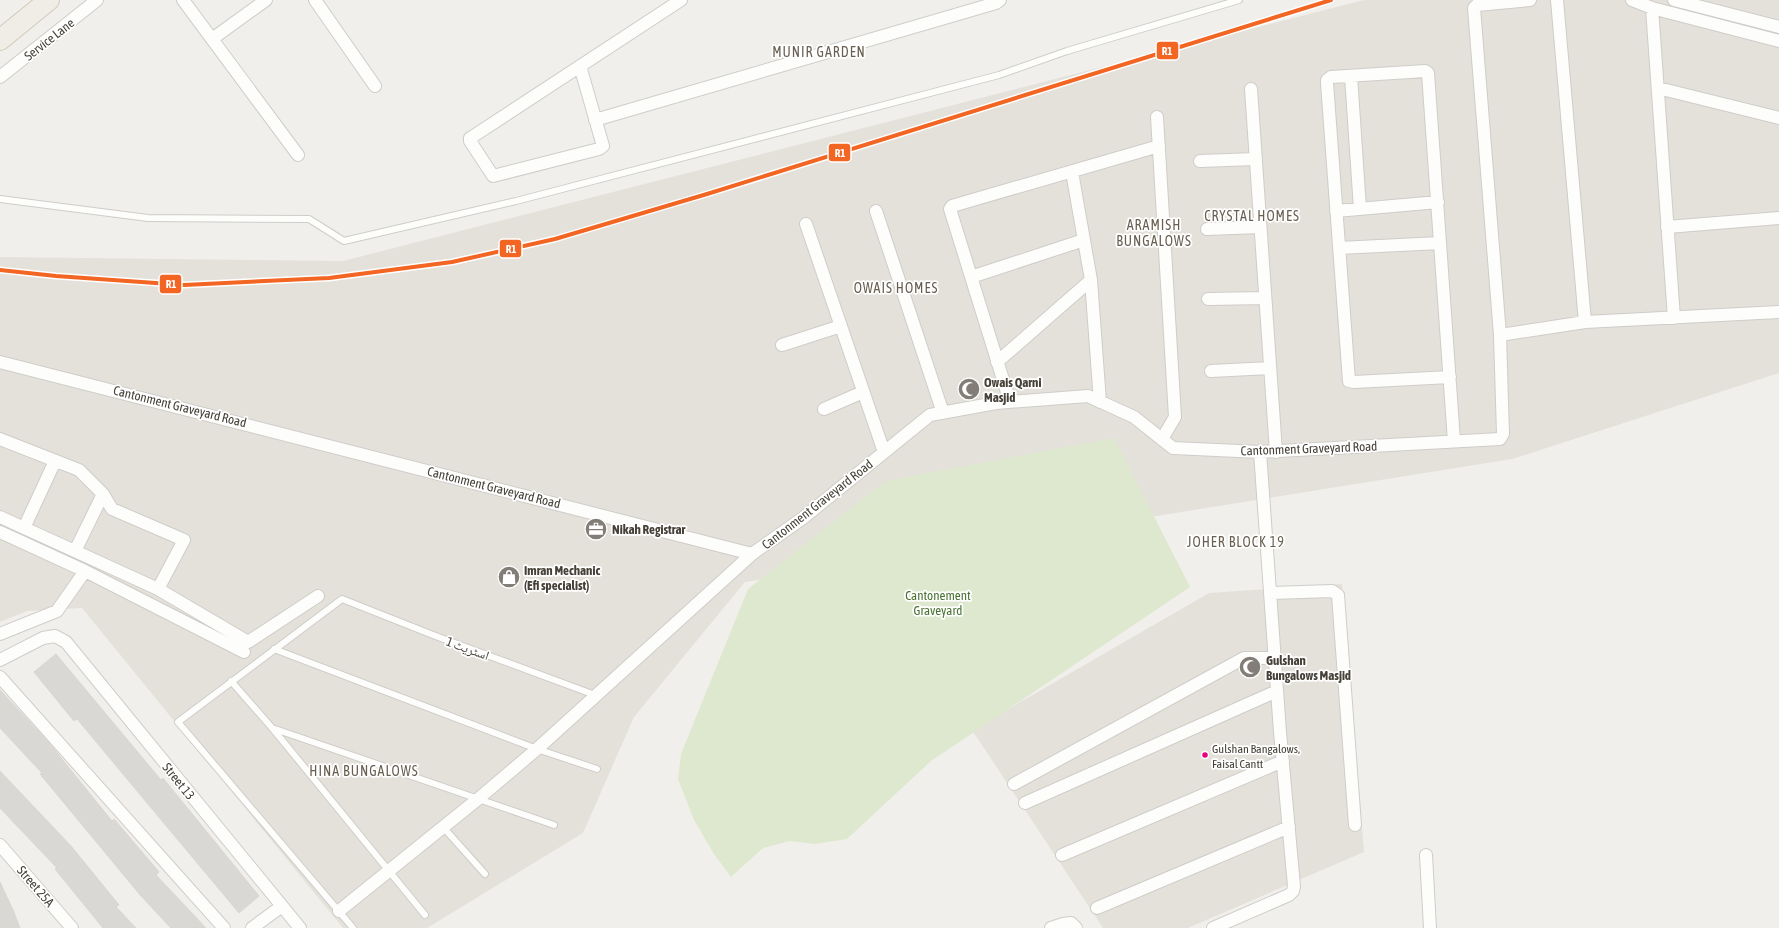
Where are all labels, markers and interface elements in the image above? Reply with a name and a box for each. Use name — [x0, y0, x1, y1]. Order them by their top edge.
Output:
street label: Service Lane — [21, 15, 77, 64]
line badge: R1 — [1156, 41, 1179, 60]
district label: MUNIR GARDEN — [772, 44, 866, 60]
text: R1 — [1162, 45, 1172, 57]
line badge: R1 — [828, 143, 851, 162]
text: R1 — [835, 147, 845, 159]
district label: CRYSTAL HOMES — [1204, 208, 1300, 224]
district label: ARAMISH BUNGALOWS — [1116, 217, 1192, 249]
line badge: R1 — [499, 239, 522, 258]
text: R1 — [506, 243, 516, 255]
line badge: R1 — [159, 274, 182, 294]
text: R1 — [166, 278, 176, 290]
district label: OWAIS HOMES — [854, 280, 938, 296]
place label: Owais Qarni Masjid — [984, 375, 1041, 405]
mosque icon: Owais Qarni Masjid — [956, 376, 982, 402]
street label: Cantonment Graveyard Road — [112, 383, 248, 430]
street label: Cantonment Graveyard Road — [1240, 439, 1378, 458]
street label: Cantonment Graveyard Road — [759, 456, 876, 552]
street label: Cantonment Graveyard Road — [426, 464, 562, 511]
office icon: Nikah Registrar — [583, 516, 609, 542]
place label: Nikah Registrar — [612, 522, 686, 537]
district label: JOHER BLOCK 19 — [1187, 534, 1285, 550]
place label: Imran Mechanic (Efi specialist) — [524, 563, 600, 593]
shop icon: Imran Mechanic (Efi specialist) — [496, 564, 522, 590]
park label: Cantonement Graveyard — [905, 588, 971, 618]
street label: اسٹریٹ 1 — [444, 634, 491, 664]
place label: Gulshan Bungalows Masjid — [1266, 653, 1351, 683]
mosque icon: Gulshan Bungalows Masjid — [1237, 654, 1263, 680]
place label: Gulshan Bangalows, Faisal Cantt — [1212, 742, 1300, 771]
marker: Gulshan Bangalows, Faisal Cantt — [1200, 750, 1210, 760]
street label: Street 13 — [159, 760, 198, 803]
district label: HINA BUNGALOWS — [309, 763, 419, 779]
street label: Street 25A — [14, 863, 58, 910]

